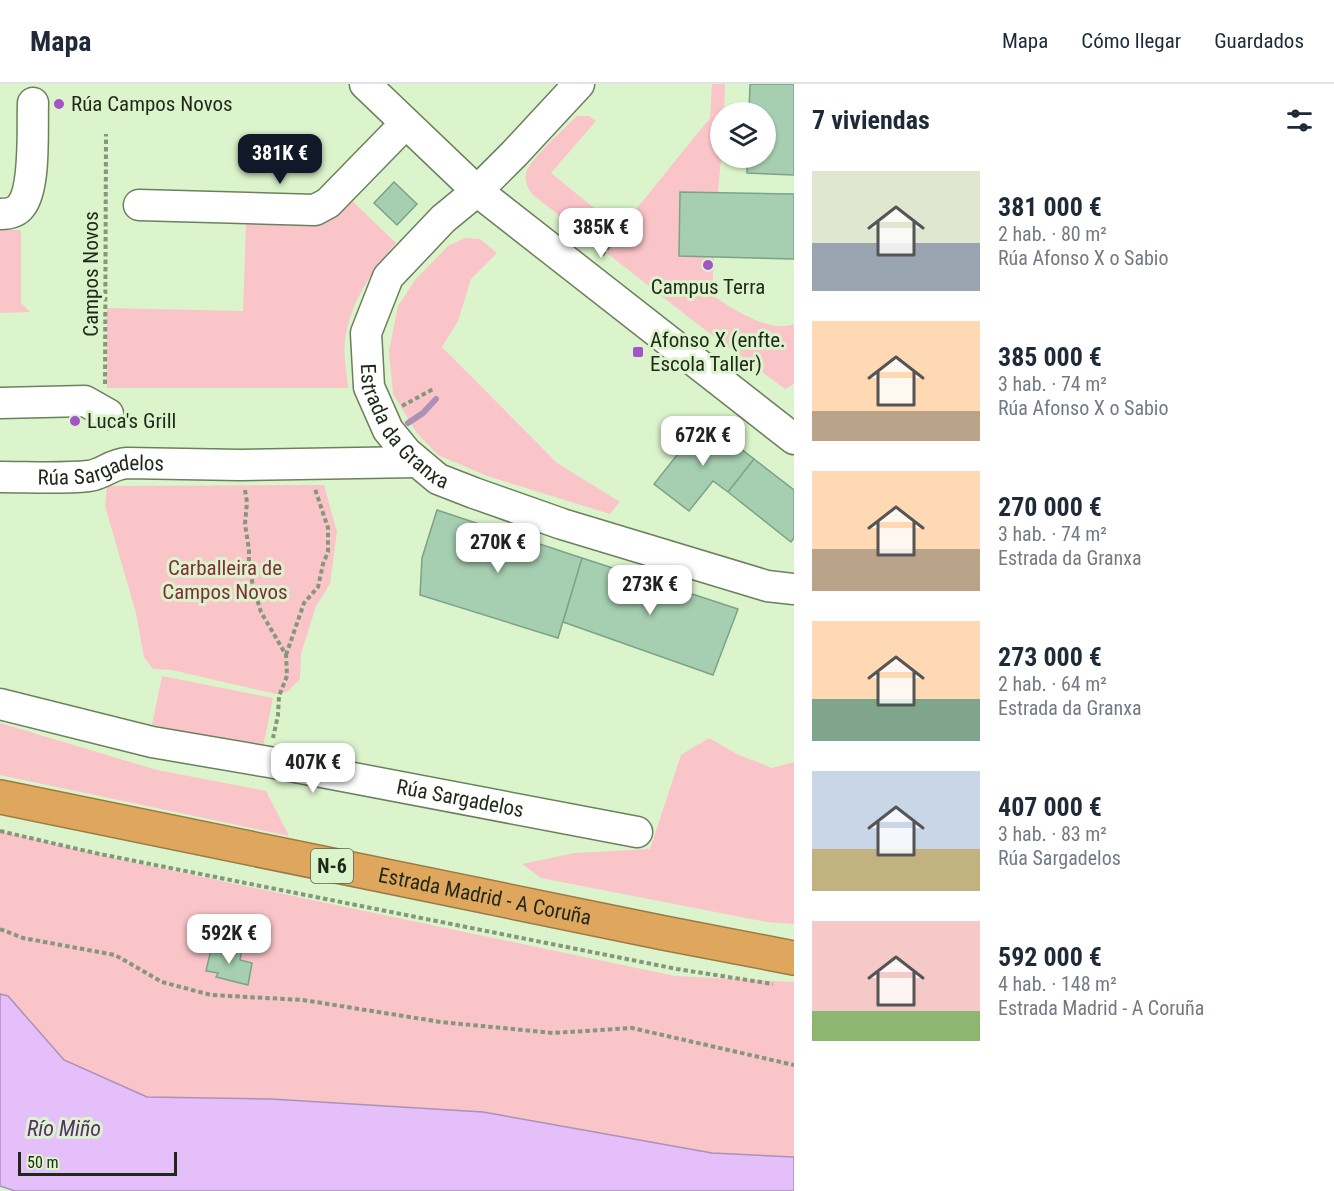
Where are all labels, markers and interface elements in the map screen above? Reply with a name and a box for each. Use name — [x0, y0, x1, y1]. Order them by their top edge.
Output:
text: Mapa — [30, 25, 91, 58]
text: Mapa — [1002, 29, 1048, 53]
text: Cómo llegar — [1081, 29, 1181, 53]
text: Guardados — [1214, 29, 1304, 53]
place label: Rúa Campos Novos — [71, 92, 233, 116]
marker: Rúa Campos Novos — [52, 97, 66, 111]
map controls — [710, 102, 776, 168]
button: layers — [710, 102, 776, 168]
icon: filters — [1283, 104, 1316, 137]
text: 7 viviendas — [812, 105, 930, 135]
pin: 381K € — [231, 134, 329, 185]
text: 381K € — [252, 141, 308, 165]
text: 381 000 € — [998, 192, 1102, 222]
icon: home — [860, 195, 932, 267]
pin: 385K € — [552, 208, 650, 259]
street label: Campos Novos — [79, 211, 103, 337]
text: 385K € — [573, 215, 629, 239]
text: 2 hab. · 80 m² — [998, 222, 1107, 246]
text: Rúa Afonso X o Sabio — [998, 246, 1168, 270]
marker: Campus Terra — [701, 258, 715, 272]
place label: Campus Terra — [651, 275, 765, 299]
place label: Afonso X (enfte. Escola Taller) — [650, 328, 786, 376]
text: 385 000 € — [998, 342, 1102, 372]
marker: Afonso X (enfte. Escola Taller) — [631, 345, 645, 359]
icon: home — [860, 345, 932, 417]
street label: Estrada da Granxa — [356, 363, 452, 494]
text: 3 hab. · 74 m² — [998, 372, 1107, 396]
text: Rúa Afonso X o Sabio — [998, 396, 1168, 420]
place label: Luca's Grill — [87, 409, 176, 433]
marker: Luca's Grill — [68, 414, 82, 428]
pin: 672K € — [654, 416, 752, 467]
text: 672K € — [675, 423, 731, 447]
street label: Rúa Sargadelos — [37, 451, 164, 490]
text: 270 000 € — [998, 492, 1102, 522]
icon: home — [860, 495, 932, 567]
text: 3 hab. · 74 m² — [998, 522, 1107, 546]
pin: 270K € — [449, 523, 547, 574]
text: 270K € — [470, 530, 526, 554]
text: Estrada da Granxa — [998, 546, 1142, 570]
park label: Carballeira de Campos Novos — [162, 556, 288, 604]
pin: 273K € — [601, 565, 699, 616]
text: 273K € — [622, 572, 678, 596]
text: 273 000 € — [998, 642, 1102, 672]
icon: home — [860, 645, 932, 717]
text: 2 hab. · 64 m² — [998, 672, 1107, 696]
text: Estrada da Granxa — [998, 696, 1142, 720]
pin: 407K € — [264, 743, 362, 794]
text: 407K € — [285, 750, 341, 774]
street label: Rúa Sargadelos — [395, 775, 526, 822]
text: 407 000 € — [998, 792, 1102, 822]
icon: home — [860, 795, 932, 867]
text: 3 hab. · 83 m² — [998, 822, 1107, 846]
text: Rúa Sargadelos — [998, 846, 1121, 870]
road number: N-6 — [311, 849, 353, 883]
street label: Estrada Madrid - A Coruña — [376, 863, 593, 930]
pin: 592K € — [180, 914, 278, 965]
text: 592K € — [201, 921, 257, 945]
text: 592 000 € — [998, 942, 1102, 972]
icon: home — [860, 945, 932, 1017]
text: 4 hab. · 148 m² — [998, 972, 1117, 996]
text: Estrada Madrid - A Coruña — [998, 996, 1204, 1020]
water label: Río Miño — [27, 1116, 101, 1141]
scale bar — [18, 1149, 177, 1176]
text: 50 m — [27, 1153, 59, 1172]

